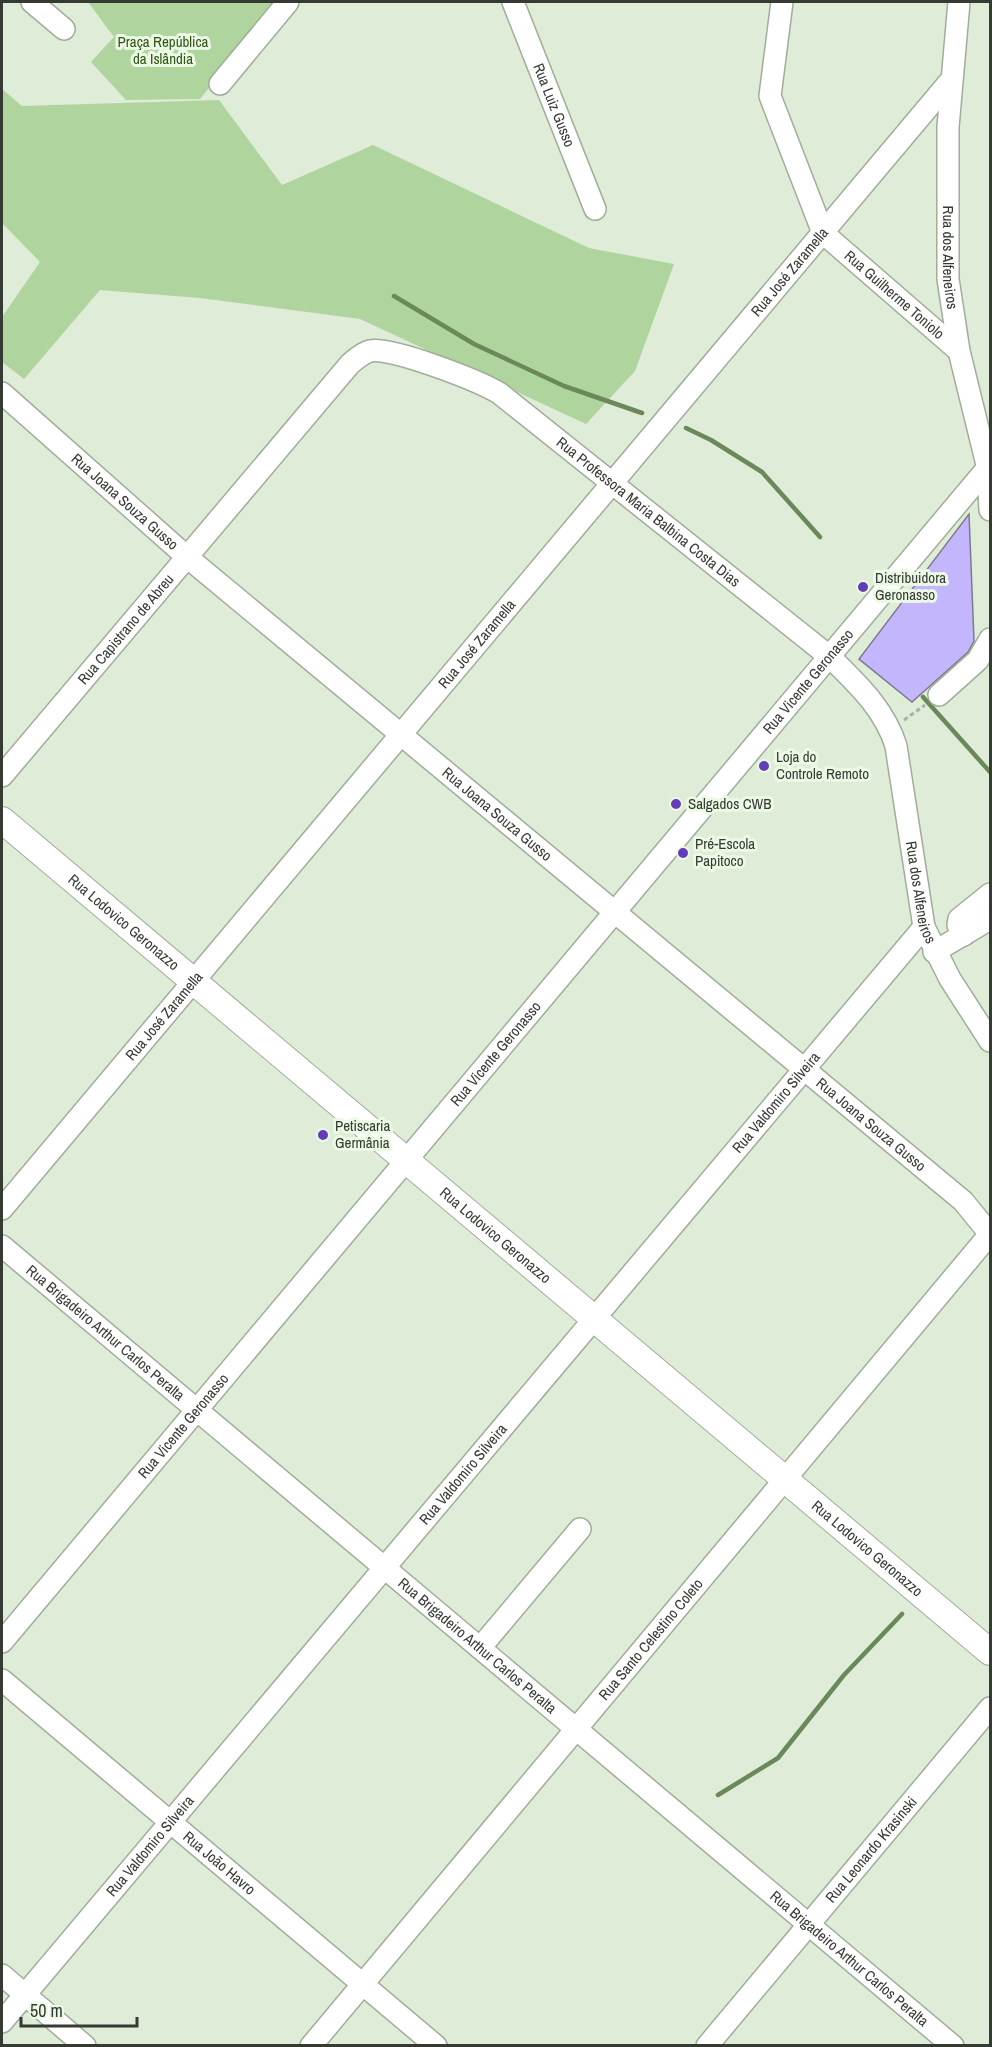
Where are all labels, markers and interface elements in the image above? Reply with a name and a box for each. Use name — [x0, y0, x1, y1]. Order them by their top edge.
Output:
park label: Praça República da Islândia — [118, 31, 209, 69]
street label: Rua Luiz Gusso — [528, 60, 580, 150]
street label: Rua dos Alfeneiros — [938, 206, 963, 311]
street label: Rua José Zaramella — [746, 223, 833, 321]
street label: Rua Guilherme Toniolo — [840, 245, 949, 344]
street label: Rua Professora Maria Balbina Costa Dias — [552, 432, 745, 592]
street label: Rua Joana Souza Gusso — [67, 448, 183, 555]
place label: Distribuidora Geronasso — [875, 567, 946, 605]
street label: Rua Capistrano de Abreu — [73, 569, 178, 689]
marker: Distribuidora Geronasso — [856, 580, 870, 594]
street label: Rua José Zaramella — [433, 595, 520, 693]
street label: Rua Vicente Geronasso — [758, 624, 858, 738]
place label: Loja do Controle Remoto — [776, 746, 869, 784]
marker: Loja do Controle Remoto — [757, 759, 771, 773]
street label: Rua Joana Souza Gusso — [438, 762, 557, 866]
place label: Salgados CWB — [688, 793, 771, 814]
marker: Salgados CWB — [669, 797, 683, 811]
place label: Pré-Escola Papitoco — [695, 833, 755, 871]
street label: Rua dos Alfeneiros — [901, 840, 942, 947]
marker: Pré-Escola Papitoco — [676, 846, 690, 860]
street label: Rua Lodovico Geronazzo — [64, 869, 184, 975]
street label: Rua José Zaramella — [120, 967, 207, 1065]
street label: Rua Vicente Geronasso — [445, 996, 546, 1110]
street label: Rua Valdomiro Silveira — [727, 1047, 825, 1157]
street label: Rua Joana Souza Gusso — [812, 1072, 931, 1176]
place label: Petiscaria Germânia — [335, 1115, 391, 1153]
marker: Petiscaria Germânia — [316, 1128, 330, 1142]
street label: Rua Lodovico Geronazzo — [436, 1182, 556, 1288]
street label: Rua Brigadeiro Arthur Carlos Peralta — [22, 1260, 190, 1405]
street label: Rua Vicente Geronasso — [133, 1369, 233, 1483]
street label: Rua Valdomiro Silveira — [414, 1419, 512, 1529]
street label: Rua Lodovico Geronazzo — [807, 1495, 928, 1601]
street label: Rua Brigadeiro Arthur Carlos Peralta — [394, 1573, 561, 1718]
street label: Rua Santo Celestino Coleto — [594, 1574, 708, 1704]
street label: Rua Valdomiro Silveira — [101, 1791, 199, 1901]
street label: Rua Leonardo Krasinski — [820, 1792, 922, 1907]
street label: Rua João Havro — [179, 1826, 260, 1900]
street label: Rua Brigadeiro Arthur Carlos Peralta — [766, 1885, 933, 2031]
scale bar — [21, 1990, 136, 2028]
text: 50 m — [30, 1998, 63, 2023]

